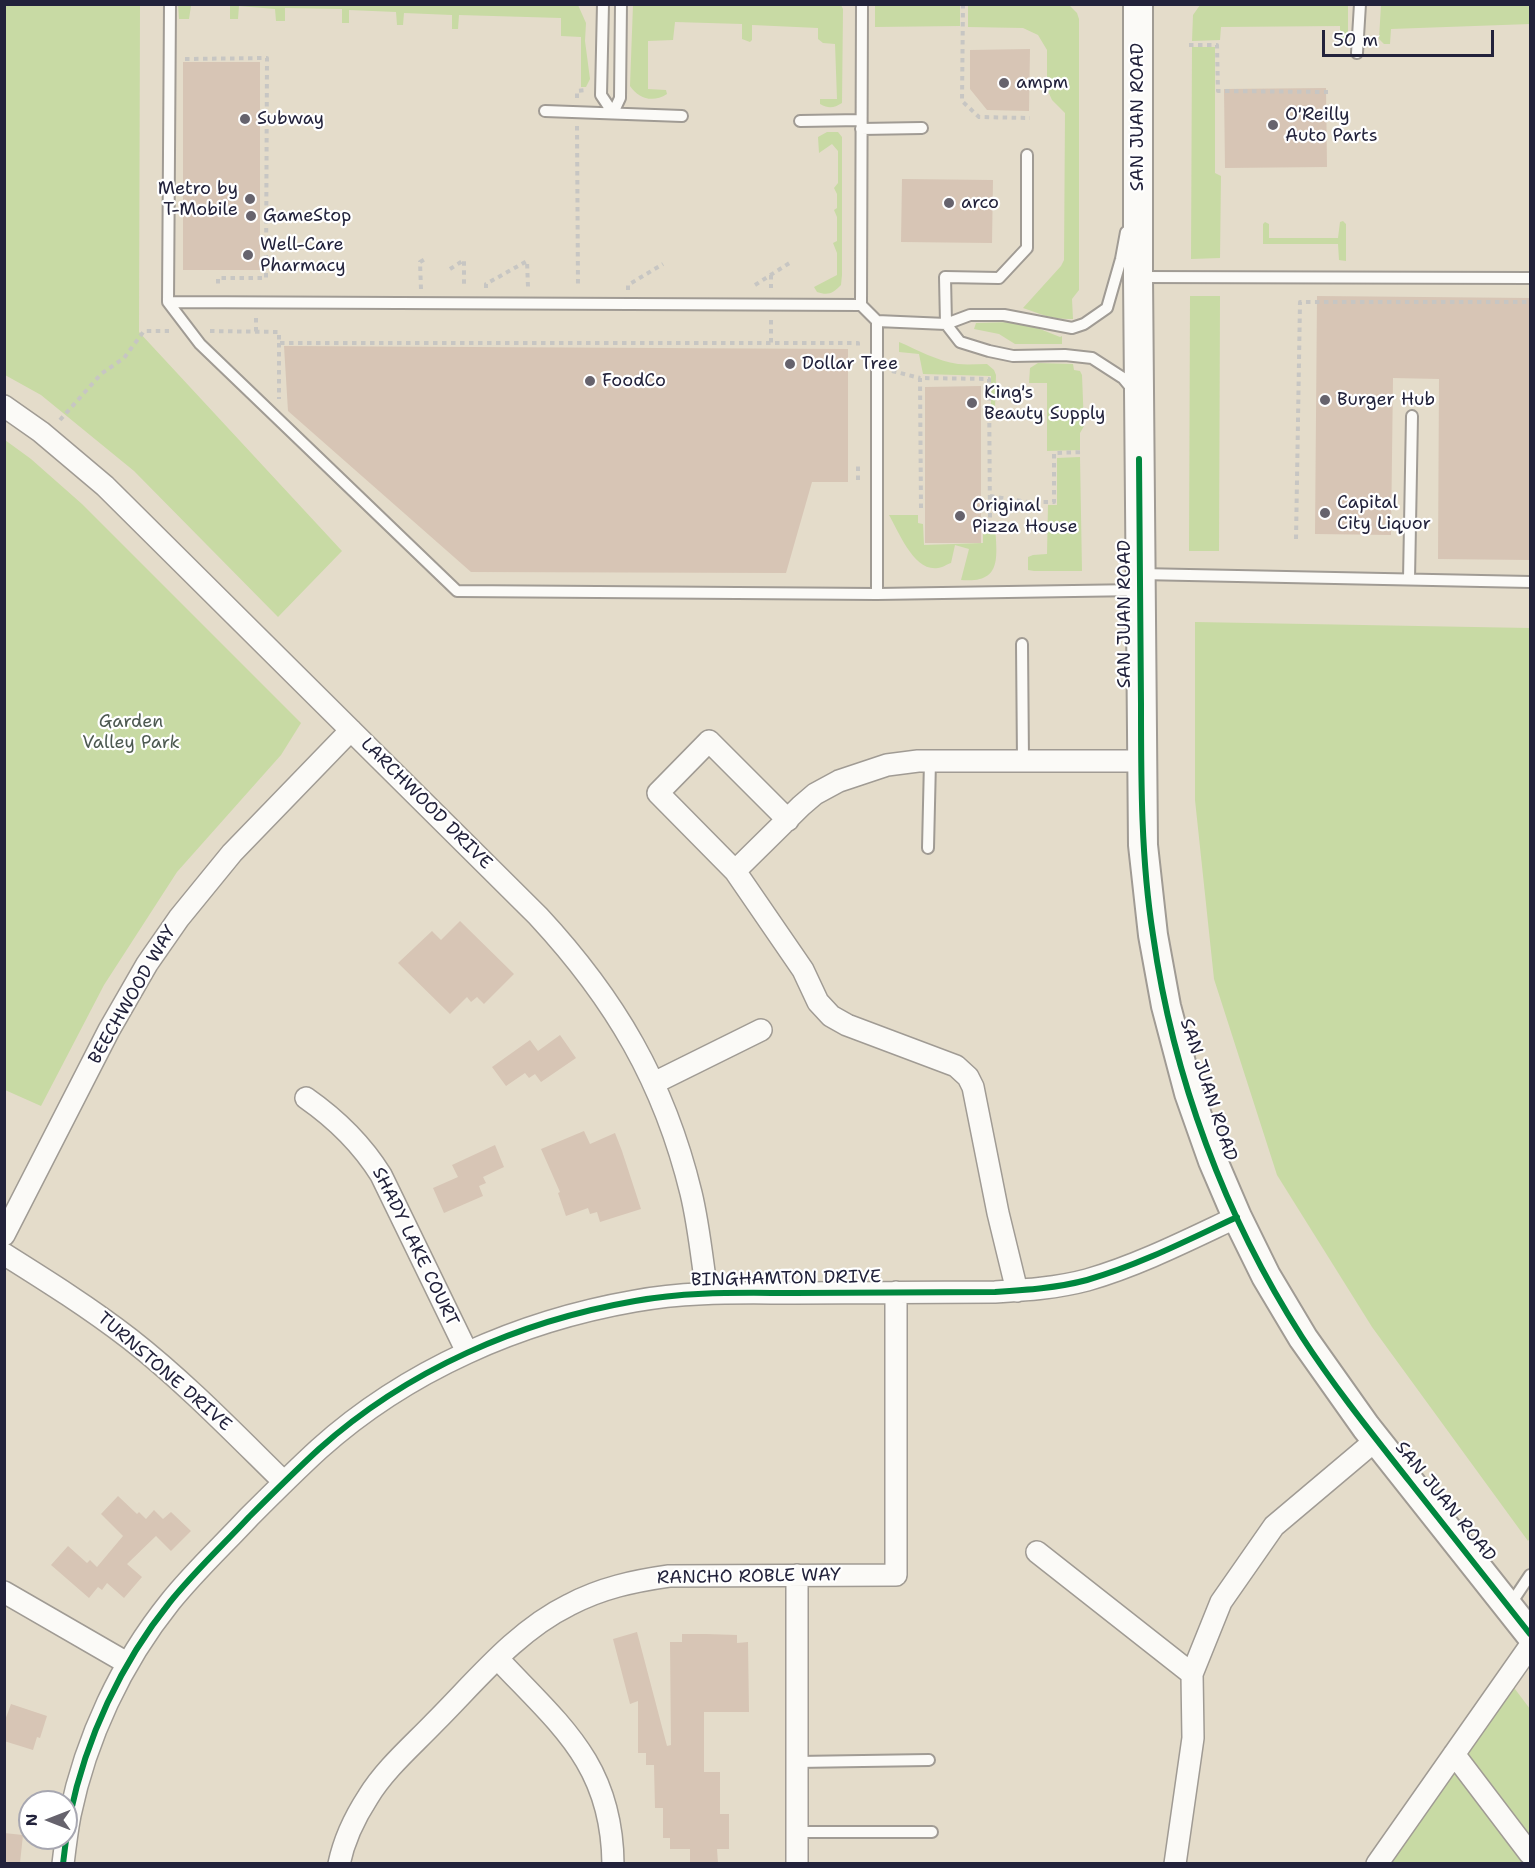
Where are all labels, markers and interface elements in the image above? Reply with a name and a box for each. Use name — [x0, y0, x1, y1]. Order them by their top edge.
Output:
scale bar — [1325, 18, 1498, 56]
text: 50 m — [1333, 28, 1378, 52]
street label: SAN JUAN ROAD — [1127, 43, 1149, 191]
place label: ampm — [1016, 72, 1068, 94]
marker: ampm — [997, 76, 1011, 90]
place label: O'Reilly Auto Parts — [1285, 104, 1378, 146]
place label: Subway — [257, 108, 324, 130]
marker: Subway — [238, 112, 252, 126]
marker: O'Reilly Auto Parts — [1266, 118, 1280, 132]
place label: Metro by T-Mobile — [158, 178, 238, 220]
marker: Metro by T-Mobile — [243, 192, 257, 206]
place label: arco — [961, 192, 999, 214]
marker: arco — [942, 196, 956, 210]
place label: GameStop — [263, 205, 351, 227]
marker: GameStop — [244, 209, 258, 223]
place label: Well-Care Pharmacy — [260, 234, 346, 276]
marker: Well-Care Pharmacy — [241, 248, 255, 262]
place label: Dollar Tree — [802, 353, 898, 375]
marker: Dollar Tree — [783, 357, 797, 371]
place label: FoodCo — [602, 370, 666, 392]
marker: FoodCo — [583, 374, 597, 388]
place label: King's Beauty Supply — [984, 382, 1105, 424]
place label: Burger Hub — [1337, 389, 1435, 411]
marker: Burger Hub — [1318, 393, 1332, 407]
marker: King's Beauty Supply — [965, 396, 979, 410]
place label: Capital City Liquor — [1337, 492, 1431, 534]
place label: Original Pizza House — [972, 495, 1078, 538]
marker: Capital City Liquor — [1318, 506, 1332, 520]
marker: Original Pizza House — [953, 509, 967, 523]
street label: SAN JUAN ROAD — [1114, 540, 1136, 688]
park label: Garden Valley Park — [82, 711, 180, 754]
street label: LARCHWOOD DRIVE — [356, 734, 496, 874]
street label: BEECHWOOD WAY — [84, 922, 182, 1068]
street label: SAN JUAN ROAD — [1175, 1016, 1241, 1164]
street label: SHADY LAKE COURT — [367, 1164, 463, 1330]
street label: BINGHAMTON DRIVE — [691, 1267, 881, 1291]
street label: TURNSTONE DRIVE — [93, 1308, 235, 1436]
street label: SAN JUAN ROAD — [1390, 1438, 1500, 1566]
street label: RANCHO ROBLE WAY — [657, 1565, 841, 1589]
north arrow — [18, 1790, 78, 1850]
text: N — [21, 1814, 42, 1826]

